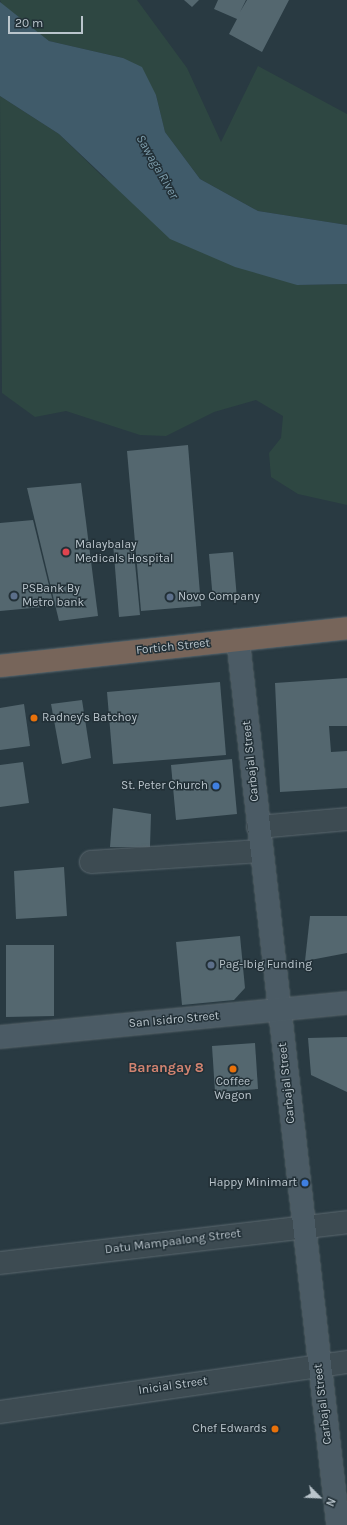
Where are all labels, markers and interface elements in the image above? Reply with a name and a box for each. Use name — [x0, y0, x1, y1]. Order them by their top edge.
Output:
scale bar — [10, 8, 85, 34]
text: 20 m — [15, 16, 43, 30]
water label: Sawaga River — [132, 132, 182, 202]
place label: Malaybalay Medicals Hospital — [75, 538, 173, 566]
marker: Malaybalay Medicals Hospital — [60, 546, 72, 558]
place label: PSBank By Metro bank — [22, 582, 84, 610]
place label: Novo Company — [178, 590, 260, 604]
marker: PSBank By Metro bank — [9, 591, 19, 601]
marker: Novo Company — [165, 592, 175, 602]
street label: Fortich Street — [135, 636, 211, 658]
place label: Radney's Batchoy — [42, 711, 137, 725]
marker: Radney's Batchoy — [29, 713, 39, 723]
street label: Carbajal Street — [240, 720, 262, 802]
place label: St. Peter Church — [121, 779, 208, 793]
marker: St. Peter Church — [211, 781, 221, 791]
place label: Pag-Ibig Funding — [219, 958, 312, 972]
marker: Pag-Ibig Funding — [206, 960, 216, 970]
street label: San Isidro Street — [128, 1009, 220, 1031]
street label: Carbajal Street — [276, 1042, 298, 1124]
district label: Barangay 8 — [128, 1060, 204, 1076]
marker: Coffee Wagon — [228, 1064, 238, 1074]
place label: Coffee Wagon — [214, 1075, 252, 1103]
place label: Happy Minimart — [209, 1176, 297, 1190]
marker: Happy Minimart — [300, 1178, 310, 1188]
street label: Datu Mampaalong Street — [104, 1226, 242, 1258]
street label: Carbajal Street — [311, 1363, 335, 1445]
street label: Inicial Street — [137, 1374, 209, 1398]
place label: Chef Edwards — [192, 1422, 267, 1436]
marker: Chef Edwards — [270, 1424, 280, 1434]
north arrow — [299, 1477, 339, 1517]
text: N — [323, 1496, 338, 1508]

